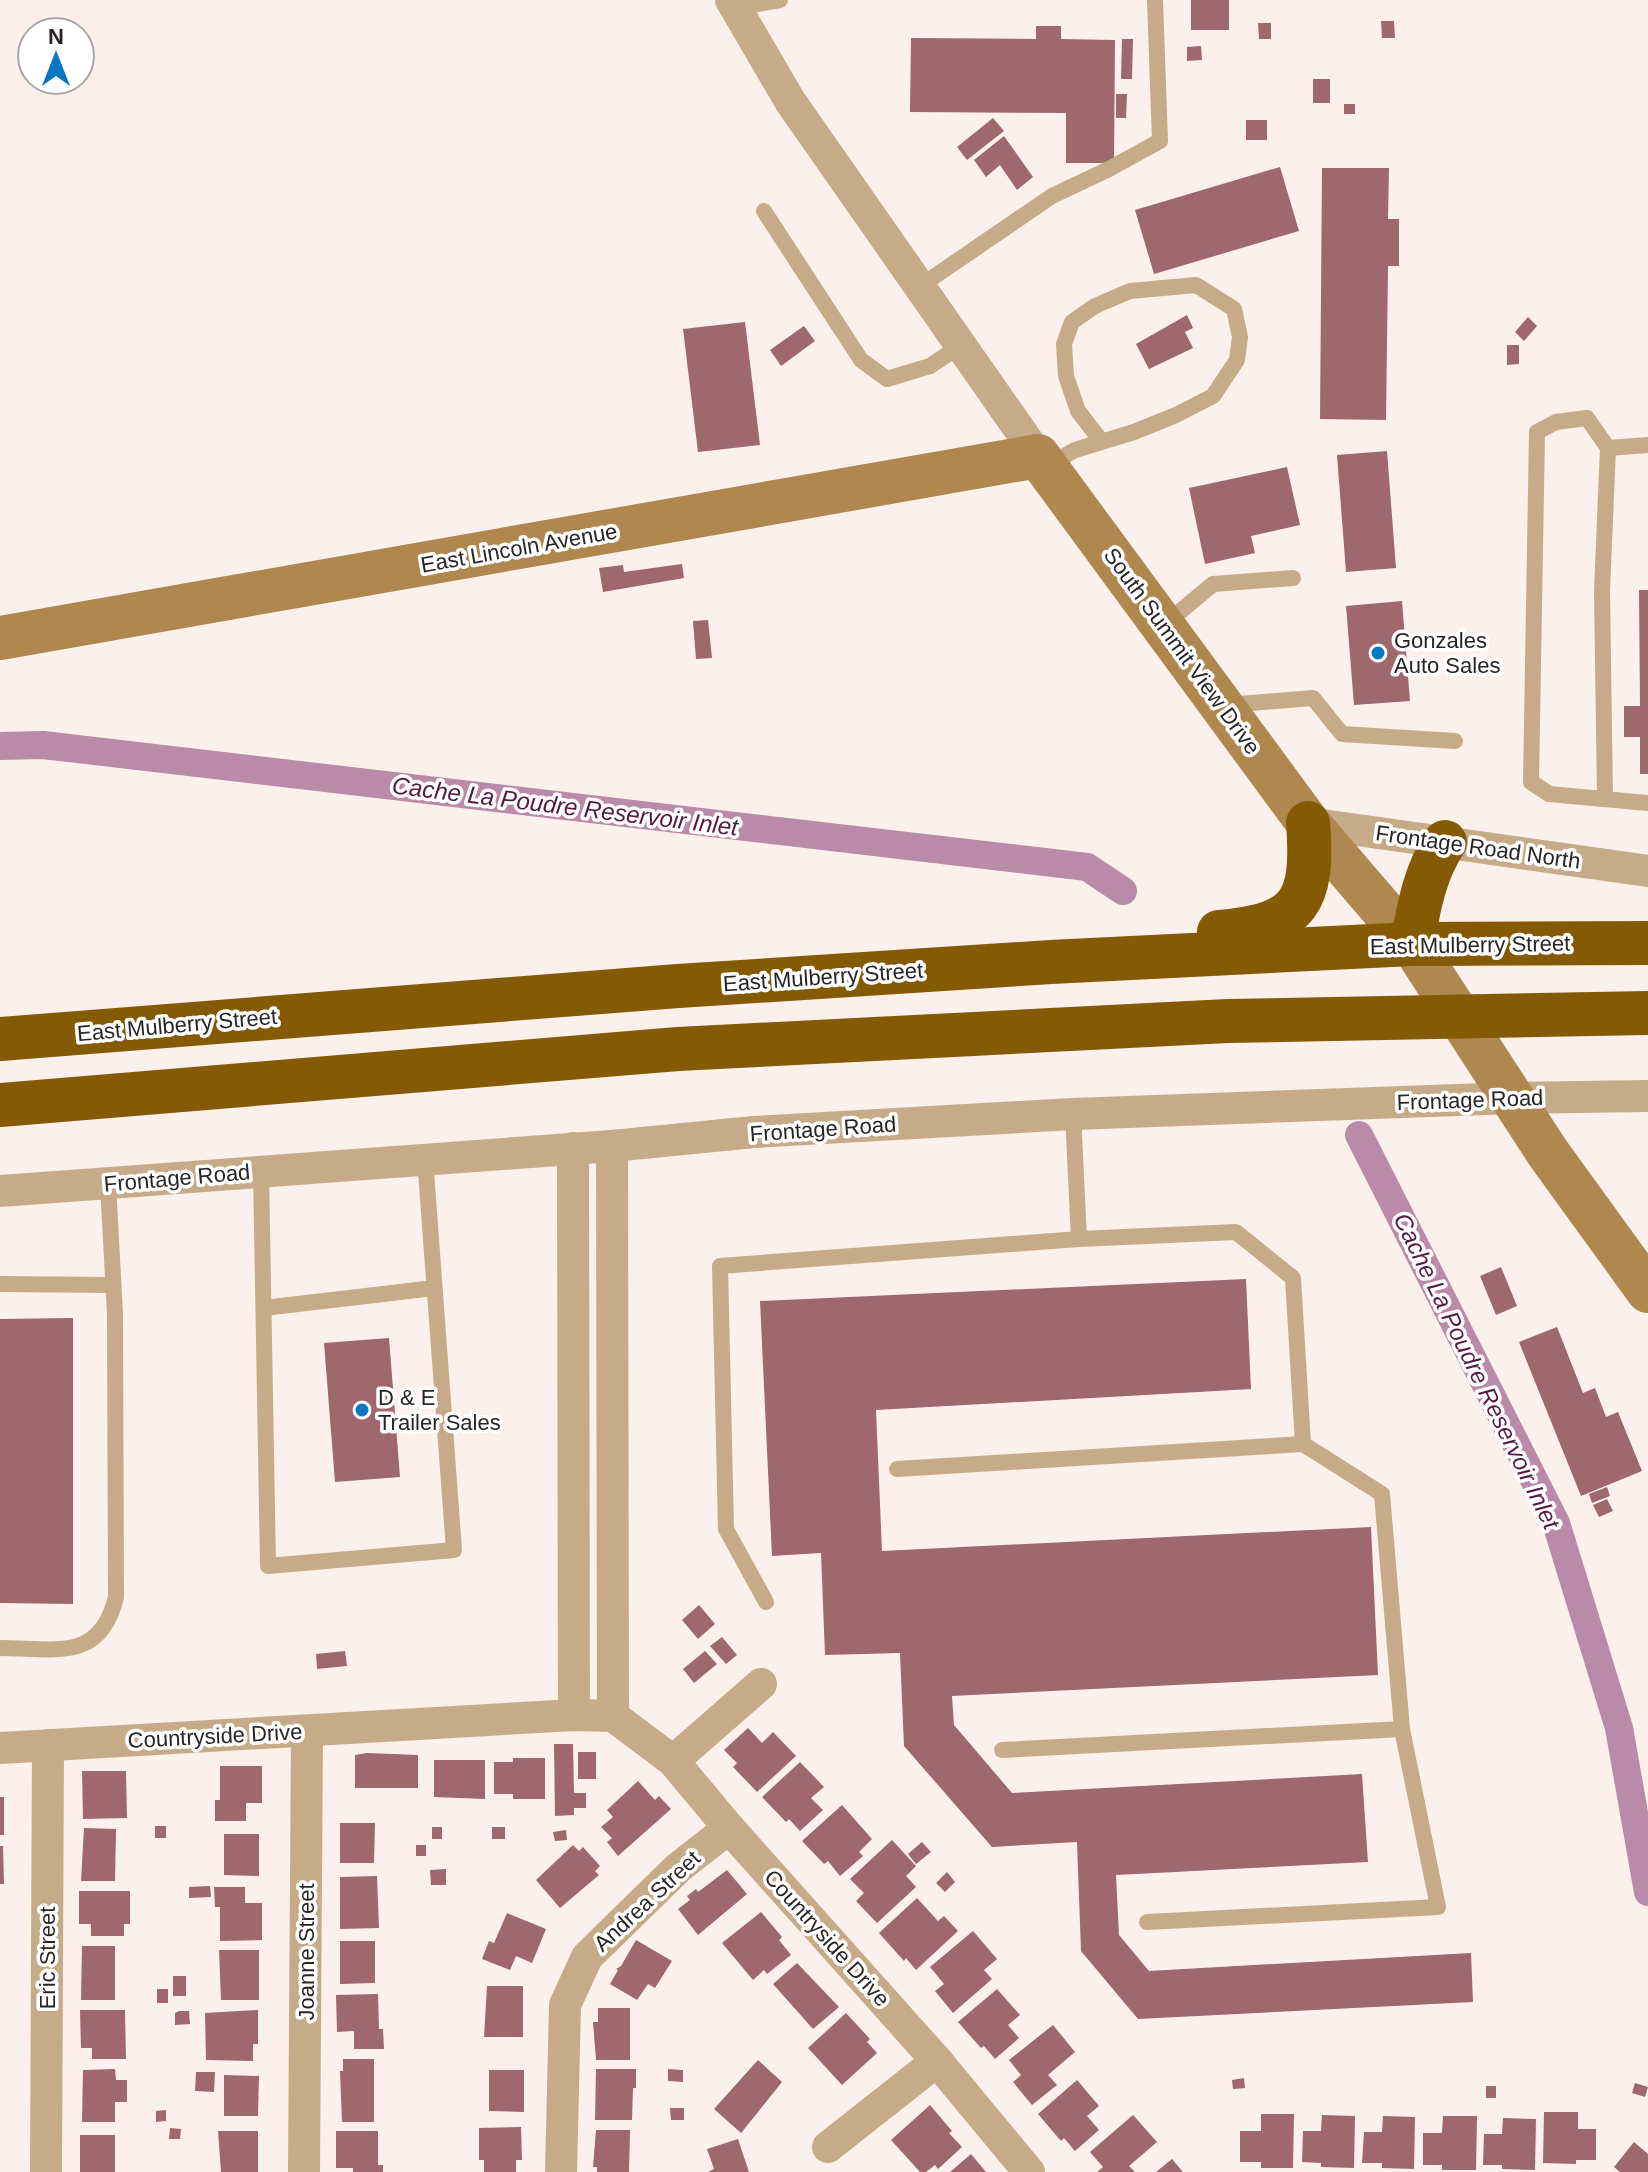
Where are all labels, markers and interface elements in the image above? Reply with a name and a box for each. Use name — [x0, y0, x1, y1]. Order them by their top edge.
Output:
north arrow — [16, 16, 96, 96]
text: N — [48, 24, 64, 49]
street label: East Lincoln Avenue — [419, 518, 619, 578]
street label: South Summit View Drive — [1099, 543, 1265, 759]
place label: Gonzales Auto Sales — [1394, 628, 1500, 678]
marker: Gonzales Auto Sales — [1369, 644, 1387, 662]
water label: Cache La Poudre Reservoir Inlet — [391, 771, 741, 841]
street label: Frontage Road North — [1374, 820, 1582, 874]
street label: East Mulberry Street — [1370, 931, 1570, 959]
street label: East Mulberry Street — [722, 958, 924, 996]
street label: East Mulberry Street — [76, 1004, 278, 1046]
street label: Frontage Road — [1396, 1085, 1544, 1115]
street label: Frontage Road — [749, 1111, 897, 1147]
street label: Frontage Road — [103, 1159, 251, 1197]
water label: Cache La Poudre Reservoir Inlet — [1389, 1209, 1566, 1535]
place label: D & E Trailer Sales — [378, 1385, 501, 1435]
marker: D & E Trailer Sales — [353, 1401, 371, 1419]
street label: Countryside Drive — [127, 1719, 303, 1753]
street label: Andrea Street — [589, 1846, 705, 1956]
street label: Countryside Drive — [759, 1865, 895, 2011]
street label: Joanne Street — [294, 1884, 319, 2020]
street label: Eric Street — [35, 1907, 60, 2009]

